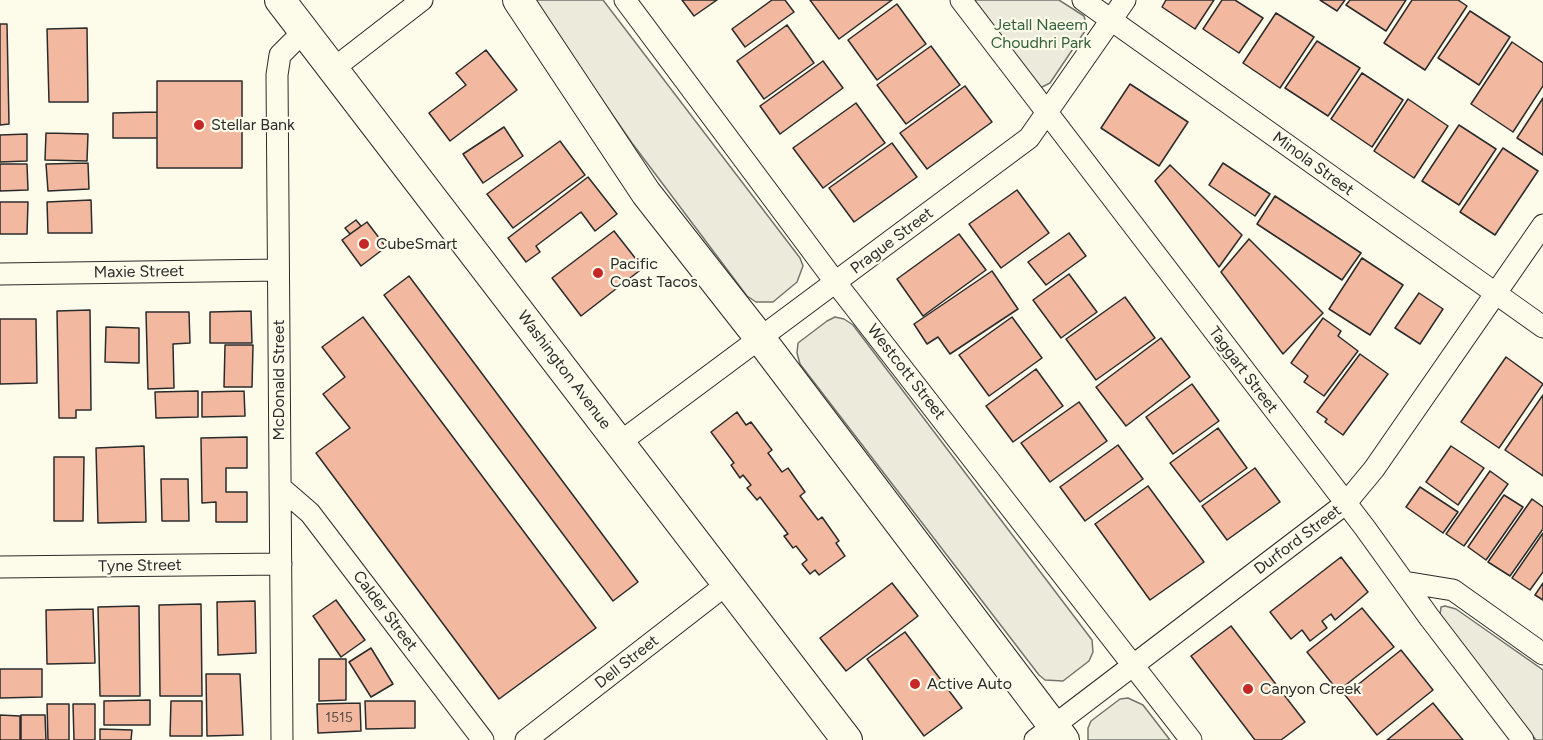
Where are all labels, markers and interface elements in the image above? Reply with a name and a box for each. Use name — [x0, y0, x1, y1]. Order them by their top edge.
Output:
park label: Jetall Naeem Choudhri Park — [991, 15, 1091, 53]
place label: Stellar Bank — [211, 115, 295, 135]
marker: Stellar Bank — [192, 118, 206, 132]
street label: Minola Street — [1269, 128, 1357, 200]
street label: Prague Street — [847, 204, 937, 278]
place label: CubeSmart — [376, 234, 458, 254]
marker: CubeSmart — [357, 237, 371, 251]
place label: Pacific Coast Tacos — [610, 254, 698, 292]
street label: Maxie Street — [94, 262, 184, 282]
marker: Pacific Coast Tacos — [591, 266, 605, 280]
street label: Washington Avenue — [513, 307, 615, 433]
street label: McDonald Street — [269, 319, 289, 441]
street label: Westcott Street — [863, 321, 949, 423]
street label: Taggart Street — [1204, 323, 1282, 417]
street label: Durford Street — [1251, 501, 1345, 579]
street label: Tyne Street — [98, 556, 182, 576]
street label: Calder Street — [349, 567, 421, 655]
street label: Dell Street — [591, 631, 663, 693]
place label: Active Auto — [927, 674, 1012, 694]
marker: Active Auto — [908, 677, 922, 691]
place label: Canyon Creek — [1260, 679, 1361, 699]
marker: Canyon Creek — [1241, 682, 1255, 696]
house number: 1515 — [325, 710, 353, 726]

